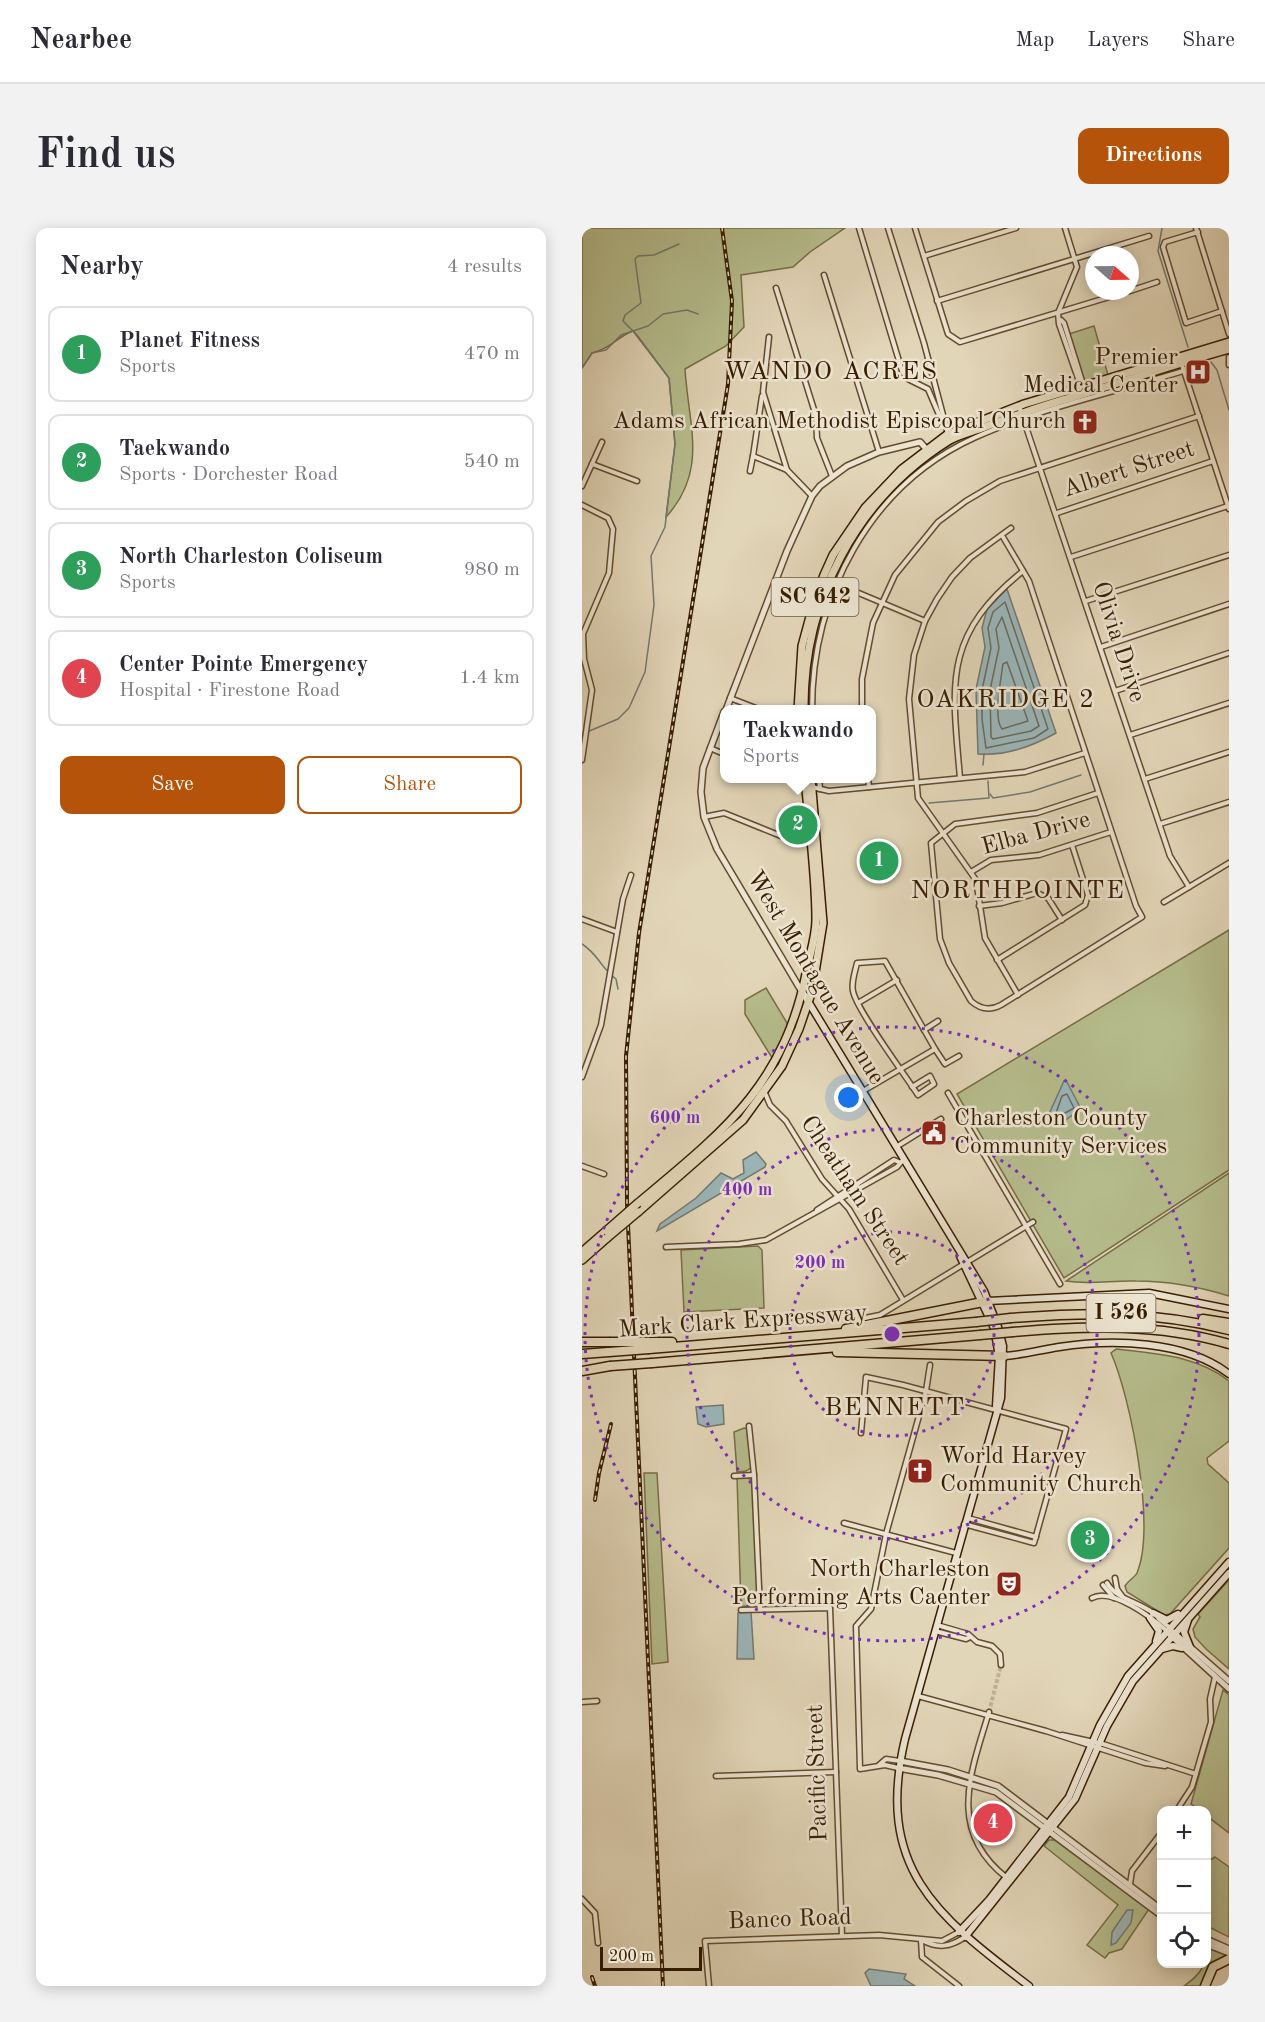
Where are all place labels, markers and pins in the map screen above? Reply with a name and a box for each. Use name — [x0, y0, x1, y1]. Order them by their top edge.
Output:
place label: Premier Medical Center — [1023, 346, 1178, 398]
hospital icon: Premier Medical Center — [1183, 357, 1213, 387]
church icon: Adams African Methodist Episcopal Church — [1070, 407, 1100, 437]
place label: Adams African Methodist Episcopal Church — [612, 410, 1066, 434]
pin: 2 — [778, 802, 818, 848]
pin: 1 — [860, 838, 898, 884]
place label: Charleston County Community Services — [954, 1107, 1167, 1159]
public building icon: Charleston County Community Services — [919, 1118, 949, 1148]
centre of rings — [882, 1324, 902, 1344]
place label: World Harvey Community Church — [940, 1445, 1142, 1497]
church icon: World Harvey Community Church — [905, 1456, 935, 1486]
pin: 3 — [1070, 1518, 1110, 1562]
place label: North Charleston Performing Arts Caenter — [731, 1558, 990, 1610]
theatre icon: North Charleston Performing Arts Caenter — [994, 1569, 1024, 1599]
pin: 4 — [974, 1800, 1012, 1846]

